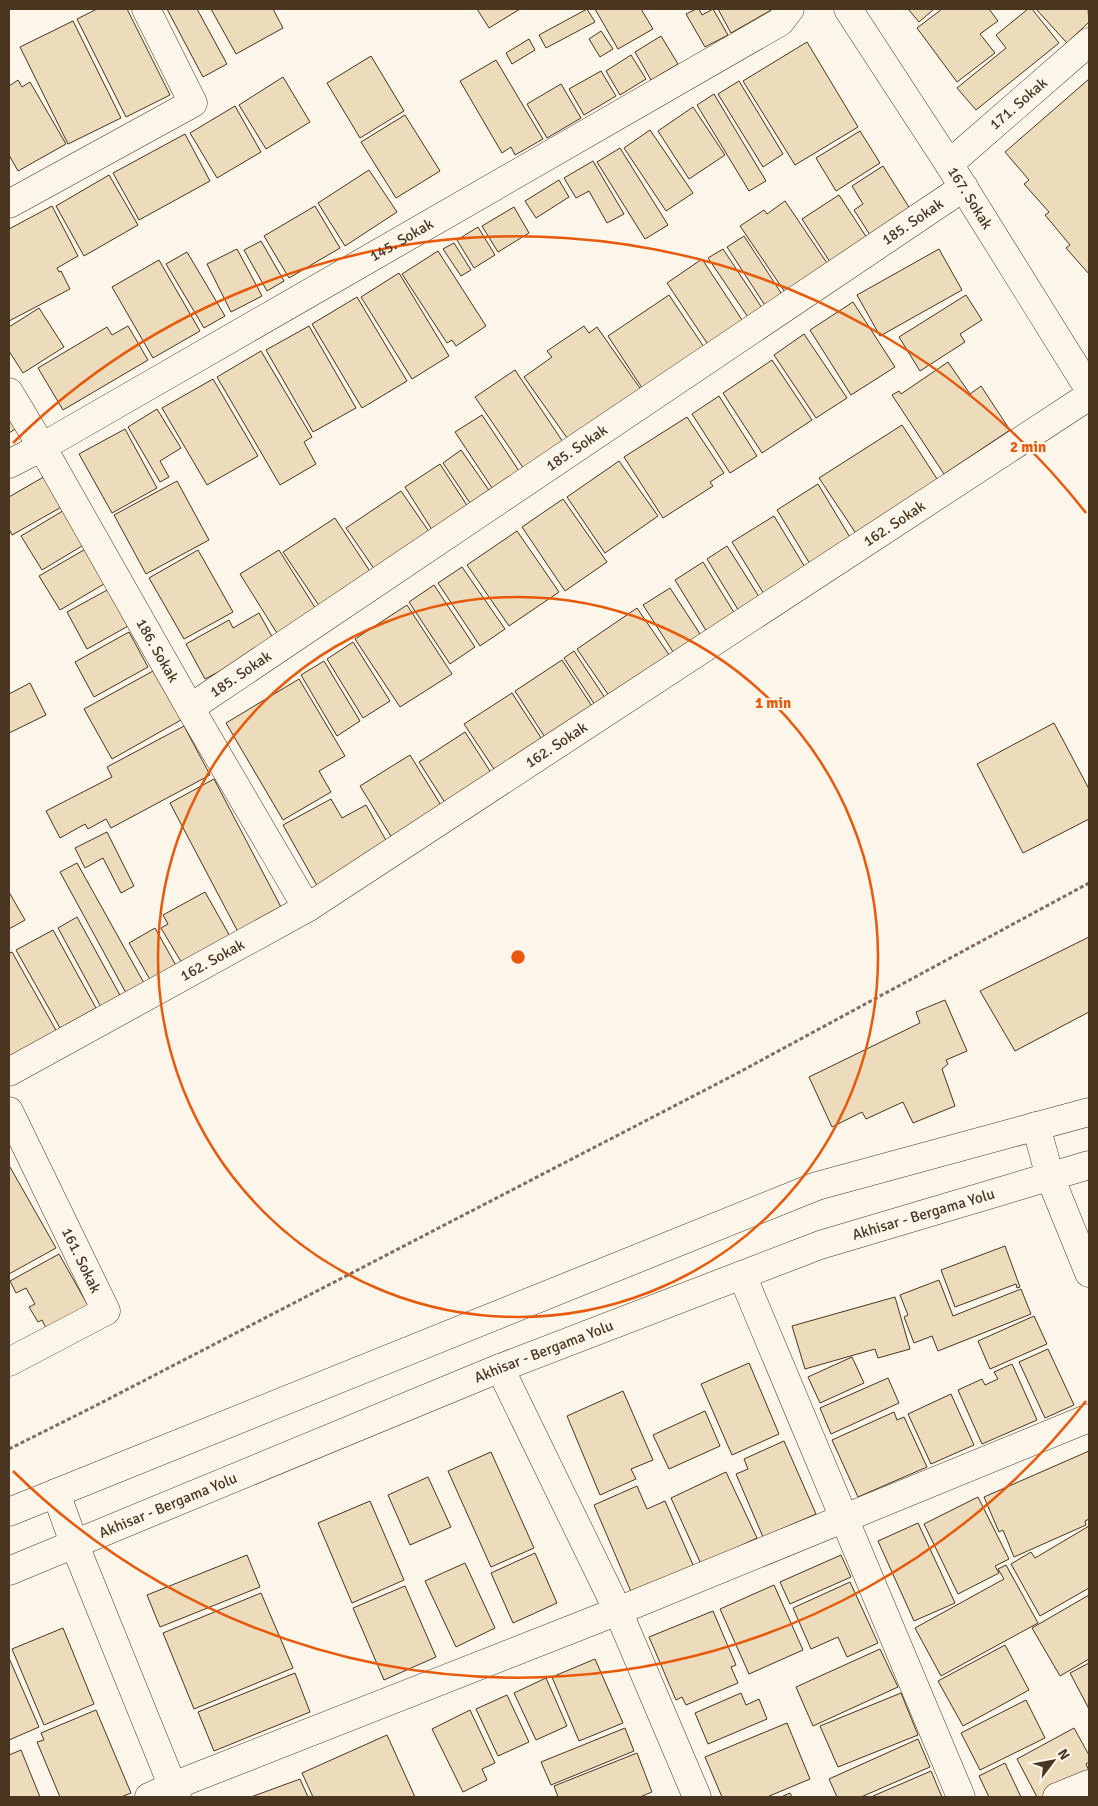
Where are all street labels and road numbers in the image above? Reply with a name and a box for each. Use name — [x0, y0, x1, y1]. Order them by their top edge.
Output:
street label: 171. Sokak — [986, 73, 1051, 133]
street label: 167. Sokak — [944, 163, 997, 233]
street label: 185. Sokak — [878, 194, 947, 249]
street label: 145. Sokak — [367, 214, 437, 265]
street label: 185. Sokak — [542, 420, 611, 475]
street label: 162. Sokak — [860, 496, 929, 550]
street label: 186. Sokak — [132, 615, 183, 686]
street label: 185. Sokak — [206, 647, 275, 701]
street label: 162. Sokak — [522, 718, 591, 772]
street label: 162. Sokak — [177, 935, 248, 985]
street label: Akhisar - Bergama Yolu — [850, 1185, 997, 1244]
street label: 161. Sokak — [58, 1225, 105, 1296]
street label: Akhisar - Bergama Yolu — [471, 1316, 616, 1387]
street label: Akhisar - Bergama Yolu — [96, 1469, 240, 1542]

